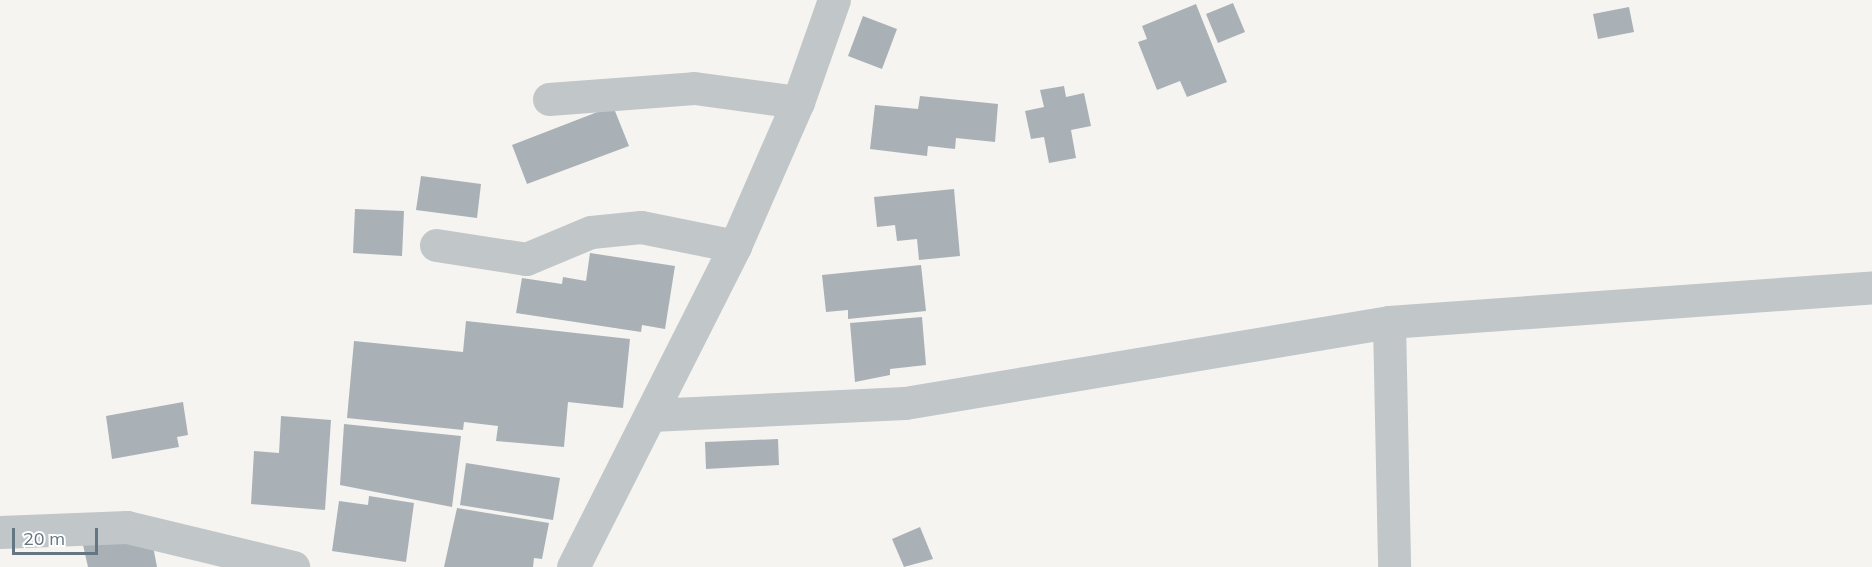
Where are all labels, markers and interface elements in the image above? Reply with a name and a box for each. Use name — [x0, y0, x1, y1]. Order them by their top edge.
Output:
scale bar — [15, 516, 100, 554]
text: 20 m — [23, 527, 65, 550]

